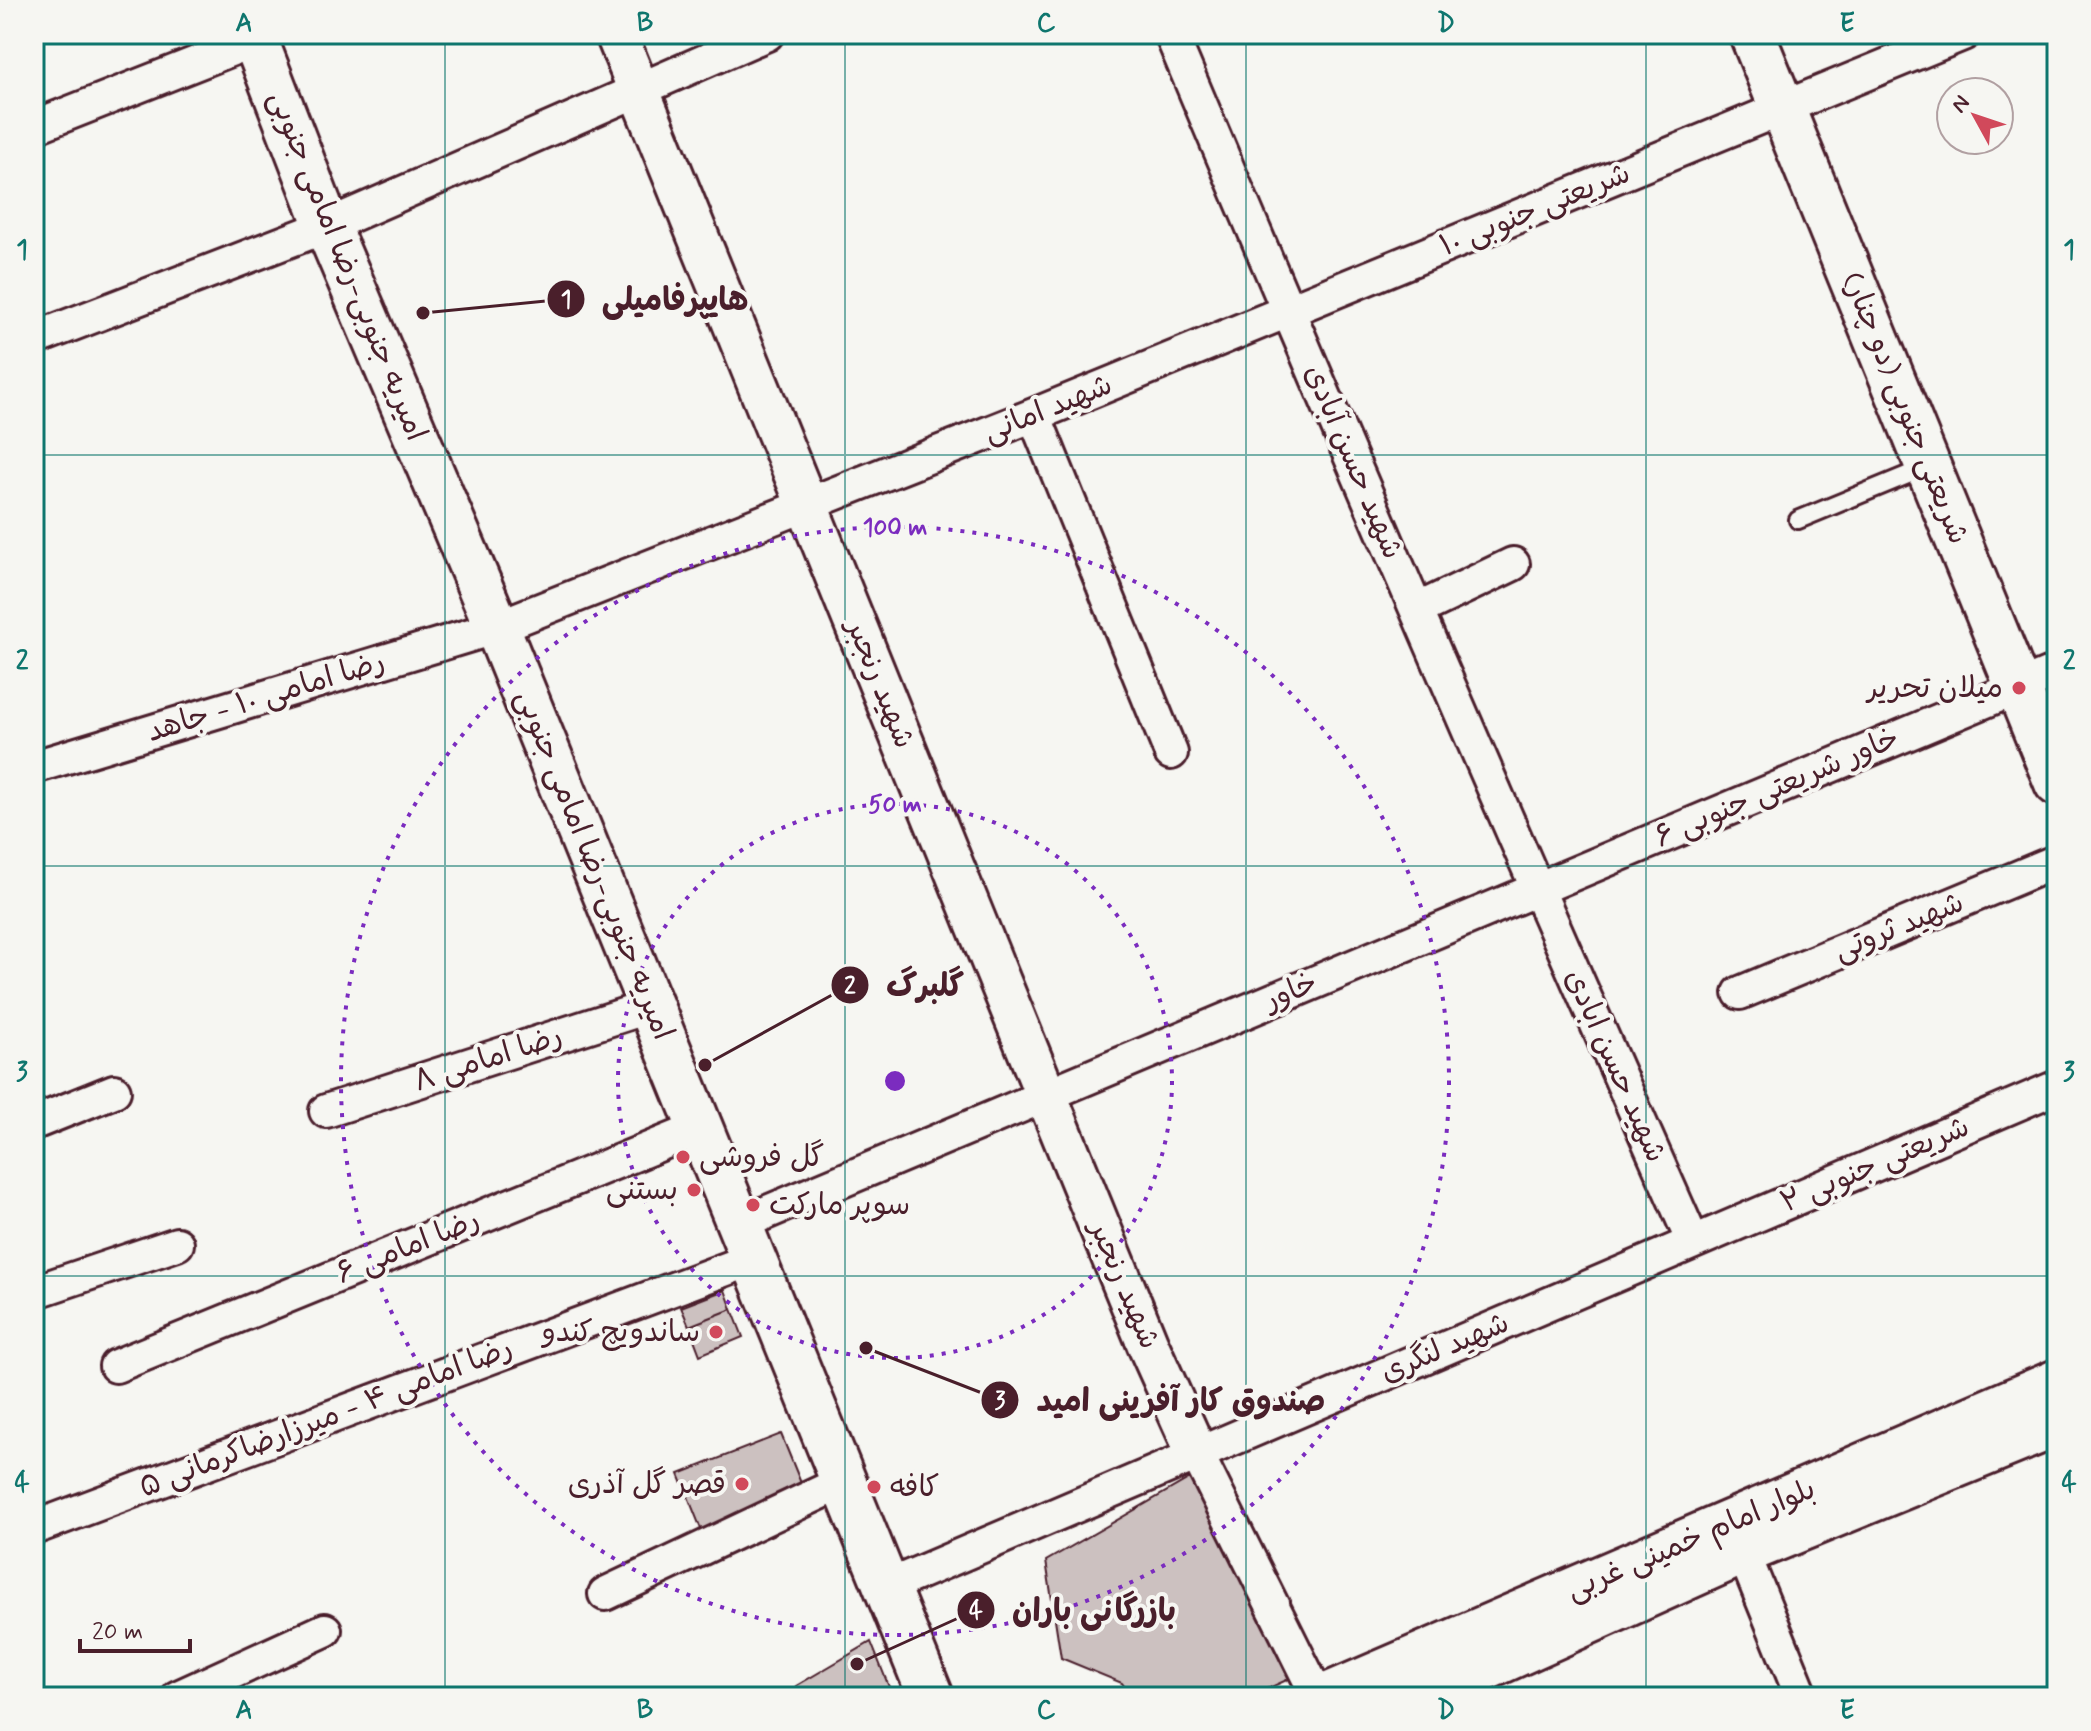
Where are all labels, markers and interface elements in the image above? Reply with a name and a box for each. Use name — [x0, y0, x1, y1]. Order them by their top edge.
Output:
text: A — [235, 7, 253, 41]
text: B — [637, 7, 653, 41]
text: C — [1037, 7, 1056, 41]
text: D — [1437, 7, 1455, 41]
text: E — [1839, 7, 1855, 41]
north arrow — [1935, 76, 2015, 156]
street label: امیریه جنوبی-رضا امامی جنوبی — [259, 85, 435, 447]
text: N — [1946, 90, 1977, 119]
street label: شریعتی جنوبی ۱۰ — [1434, 154, 1636, 266]
text: 1 — [16, 234, 28, 268]
text: 1 — [2063, 234, 2075, 268]
street label: شریعتی جنوبی (دو چنار) — [1832, 266, 1978, 550]
callout: هایپرفامیلی — [546, 271, 764, 327]
text: هایپرفامیلی — [602, 280, 748, 322]
text: 1 — [561, 285, 571, 316]
street label: شهید حسن آبادی — [1294, 359, 1412, 565]
street label: شهید امانی — [978, 365, 1118, 453]
text: 100 m — [863, 513, 927, 544]
street label: شهید رنجبر — [835, 611, 924, 754]
street label: رضا امامی ۱۰ - جاهد — [142, 642, 390, 752]
text: 2 — [16, 645, 29, 679]
text: 2 — [2063, 645, 2076, 679]
place label: میلان تحریر — [1865, 669, 2003, 708]
marker: میلان تحریر — [2010, 679, 2028, 697]
street label: امیریه جنوبی-رضا امامی جنوبی — [506, 684, 682, 1046]
street label: خاور شریعتی جنوبی ۶ — [1649, 719, 1905, 857]
text: 50 m — [868, 790, 922, 821]
street label: شهید ثروتی — [1828, 883, 1970, 971]
callout: گلبرگ — [830, 957, 980, 1013]
street label: شهید حسن ابادی — [1555, 963, 1675, 1169]
street label: خاور — [1256, 964, 1323, 1022]
text: گلبرگ — [886, 965, 964, 1008]
text: 2 — [844, 971, 856, 1002]
street label: رضا امامی ۸ — [409, 1017, 567, 1101]
text: 3 — [16, 1056, 28, 1090]
text: 3 — [2063, 1056, 2075, 1090]
centre of rings — [881, 1067, 909, 1095]
street label: شریعتی جنوبی ۲ — [1774, 1108, 1976, 1222]
place label: گل فروشی — [699, 1138, 824, 1177]
marker: گل فروشی — [674, 1148, 692, 1166]
place label: بستنی — [606, 1171, 678, 1210]
marker: بستنی — [685, 1181, 703, 1199]
place label: سوپر مارکت — [769, 1186, 910, 1225]
marker: سوپر مارکت — [744, 1196, 762, 1214]
street label: رضا امامی ۶ — [331, 1201, 485, 1293]
street label: شهید رنجبر — [1078, 1212, 1168, 1355]
street label: شهید لنگری — [1375, 1304, 1515, 1392]
place label: ساندویچ کندو — [540, 1313, 700, 1352]
marker: ساندویچ کندو — [707, 1323, 725, 1341]
street label: رضا امامی ۴ - میرزارضاکرمانی ۵ — [134, 1329, 518, 1507]
callout: صندوق کار آفرینی امید — [980, 1372, 1341, 1428]
text: صندوق کار آفرینی امید — [1036, 1381, 1326, 1423]
text: 3 — [995, 1386, 1006, 1417]
place label: قصر گل آذری — [568, 1465, 726, 1504]
text: 4 — [14, 1467, 30, 1501]
text: 4 — [2061, 1467, 2077, 1501]
place label: کافه — [890, 1468, 939, 1507]
street label: بلوار امام خمینی غربی — [1560, 1470, 1822, 1611]
marker: قصر گل آذری — [733, 1475, 751, 1493]
marker: کافه — [865, 1478, 883, 1496]
callout: بازرگانی باران — [956, 1582, 1192, 1638]
text: بازرگانی باران — [1012, 1590, 1176, 1633]
text: 4 — [969, 1596, 983, 1627]
scale bar — [80, 1603, 190, 1653]
text: 20 m — [92, 1617, 143, 1648]
text: A — [235, 1694, 253, 1728]
text: B — [637, 1694, 653, 1728]
text: C — [1037, 1694, 1056, 1728]
text: D — [1437, 1694, 1455, 1728]
text: E — [1839, 1694, 1855, 1728]

